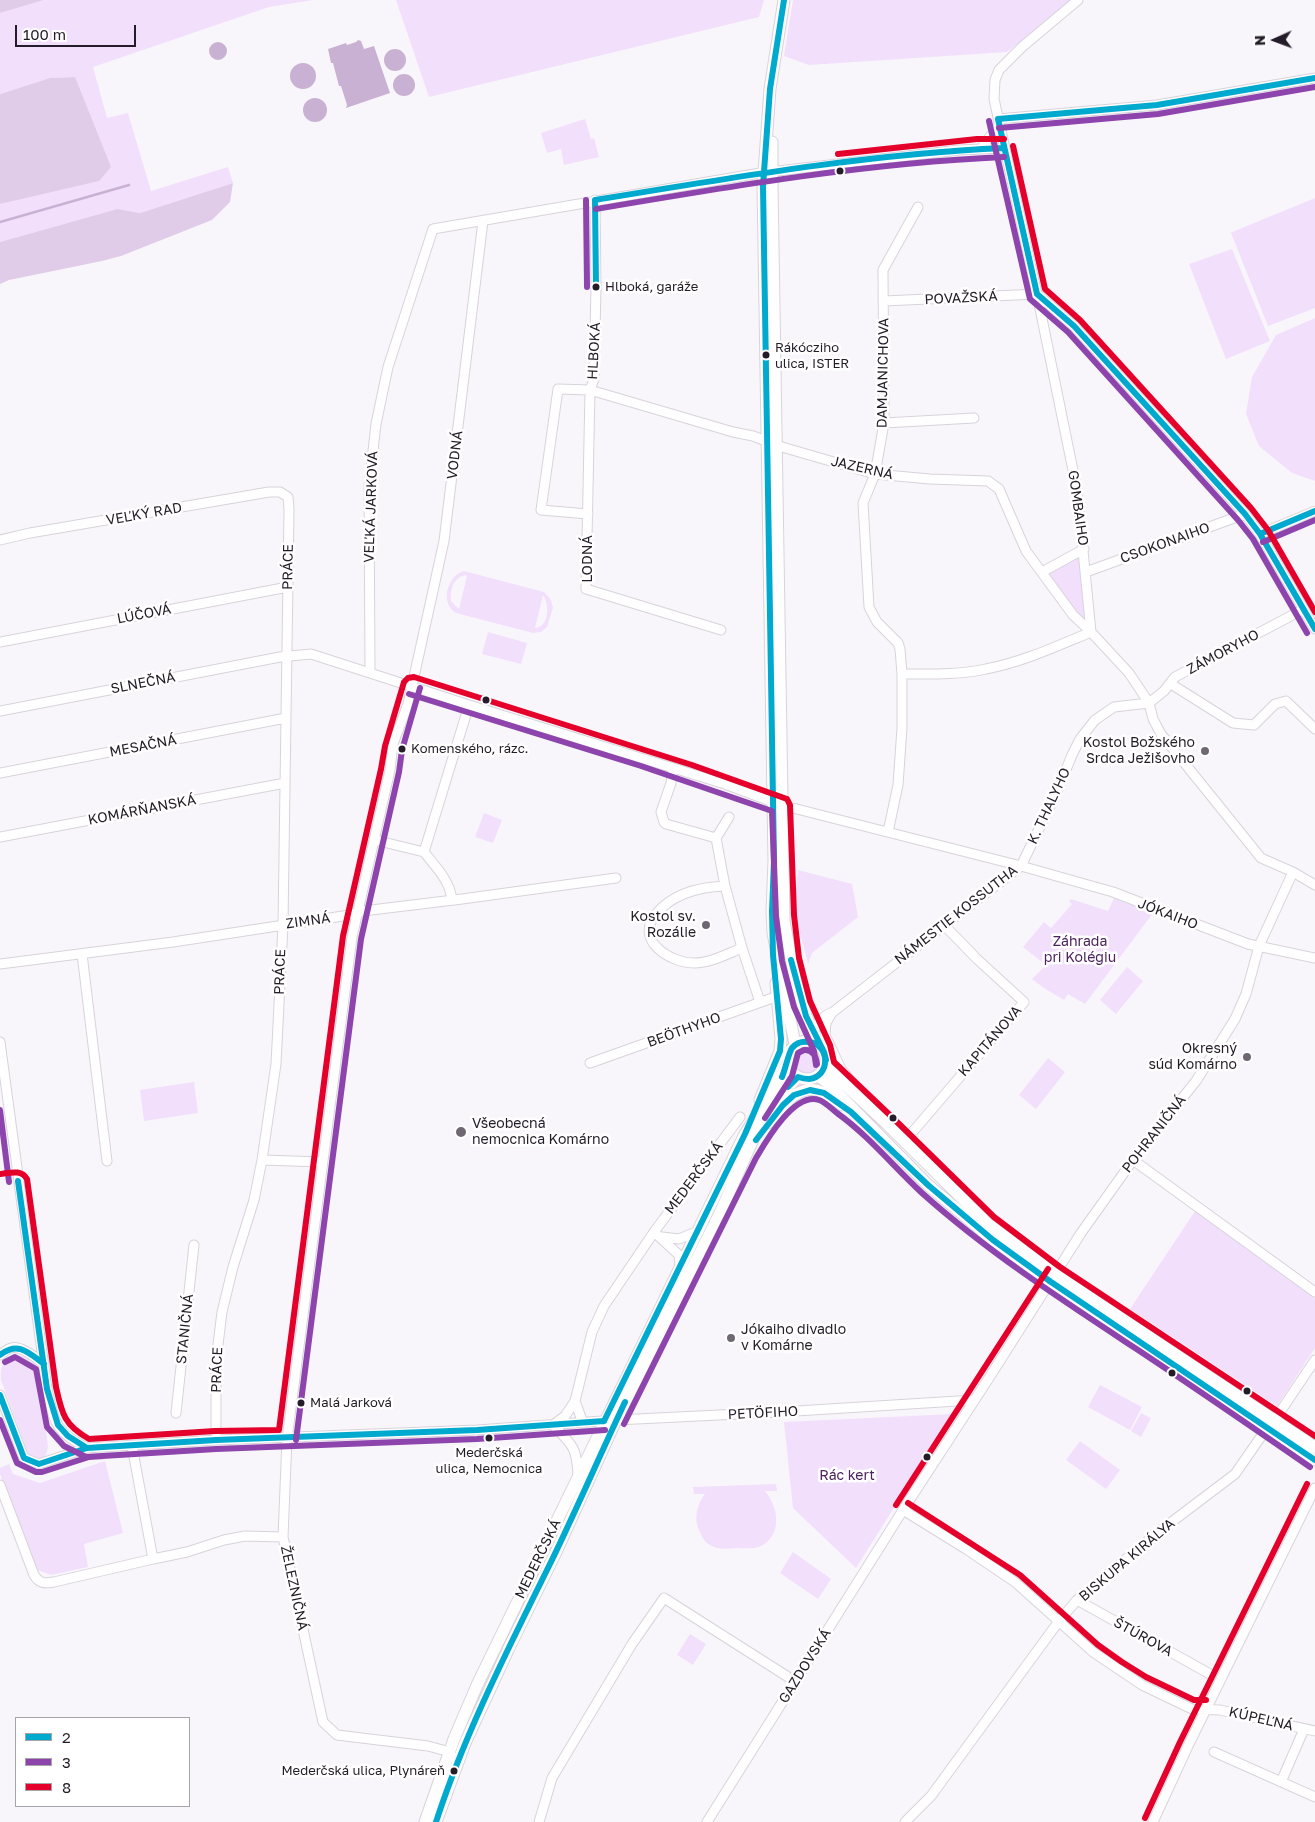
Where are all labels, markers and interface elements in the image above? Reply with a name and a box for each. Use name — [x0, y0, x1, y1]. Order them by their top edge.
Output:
scale bar — [18, 15, 139, 47]
north arrow — [1250, 15, 1300, 65]
text: 100 m — [23, 25, 66, 43]
text: N — [1251, 35, 1268, 46]
unlabelled marker — [835, 166, 845, 176]
place label: Hlboká, garáže — [605, 279, 698, 295]
marker: Hlboká, garáže — [591, 282, 601, 292]
street label: POVAŽSKÁ — [924, 288, 998, 308]
street label: DAMJANICHOVA — [874, 318, 892, 428]
street label: HLBOKÁ — [584, 322, 604, 380]
place label: Rákócziho ulica, ISTER — [775, 340, 849, 371]
marker: Rákócziho ulica, ISTER — [761, 350, 771, 360]
street label: VODNÁ — [444, 430, 466, 480]
street label: VEĽKÁ JARKOVÁ — [361, 451, 381, 563]
street label: JAZERNÁ — [829, 453, 895, 483]
street label: GOMBAIHO — [1064, 469, 1092, 547]
street label: VEĽKÝ RAD — [105, 499, 183, 529]
street label: CSOKONAIHO — [1118, 519, 1212, 567]
street label: LODNÁ — [580, 535, 596, 583]
street label: PRÁCE — [279, 544, 297, 590]
street label: LÚČOVÁ — [115, 601, 173, 627]
street label: ZÁMORYHO — [1184, 626, 1262, 678]
street label: SLNEČNÁ — [109, 668, 177, 698]
unlabelled marker — [481, 695, 491, 705]
street label: MESAČNÁ — [108, 731, 178, 761]
place label: Kostol Božského Srdca Ježišovho — [1083, 735, 1195, 768]
place label: Komenského, rázc. — [411, 741, 528, 757]
marker: Komenského, rázc. — [397, 744, 407, 754]
marker: Kostol Božského Srdca Ježišovho — [1199, 745, 1211, 757]
street label: K. THALYHO — [1024, 765, 1074, 847]
street label: KOMÁRŇANSKÁ — [87, 791, 197, 829]
street label: NÁMESTIE KOSSUTHA — [891, 862, 1021, 968]
street label: JÓKAIHO — [1136, 895, 1200, 933]
place label: Kostol sv. Rozálie — [630, 909, 696, 942]
street label: ZIMNÁ — [285, 910, 331, 932]
marker: Kostol sv. Rozálie — [700, 919, 712, 931]
park label: Záhrada pri Kolégiu — [1044, 934, 1116, 966]
street label: PRÁCE — [271, 949, 289, 995]
street label: KAPITÁNOVA — [955, 1002, 1025, 1080]
street label: BEÖTHYHO — [645, 1009, 723, 1051]
place label: Okresný súd Komárno — [1148, 1041, 1237, 1074]
marker: Okresný súd Komárno — [1241, 1051, 1253, 1063]
street label: POHRANIČNÁ — [1119, 1092, 1189, 1176]
unlabelled marker — [888, 1113, 898, 1123]
place label: Všeobecná nemocnica Komárno — [472, 1116, 609, 1148]
marker: Všeobecná nemocnica Komárno — [454, 1125, 468, 1139]
street label: MEDERČSKÁ — [661, 1139, 727, 1217]
street label: STANIČNÁ — [173, 1293, 197, 1365]
place label: Jókaiho divadlo v Komárne — [741, 1322, 846, 1354]
marker: Jókaiho divadlo v Komárne — [725, 1332, 737, 1344]
street label: PRÁCE — [208, 1347, 226, 1393]
unlabelled marker — [1167, 1368, 1177, 1378]
unlabelled marker — [1242, 1386, 1252, 1396]
place label: Malá Jarková — [310, 1395, 392, 1411]
marker: Malá Jarková — [296, 1398, 306, 1408]
street label: PETÖFIHO — [727, 1403, 799, 1423]
marker: Mederčská ulica, Nemocnica — [484, 1433, 494, 1443]
place label: Mederčská ulica, Nemocnica — [436, 1445, 542, 1476]
unlabelled marker — [922, 1452, 932, 1462]
park label: Rác kert — [819, 1468, 875, 1484]
street label: BISKUPA KIRÁLYA — [1076, 1515, 1178, 1605]
street label: MEDERČSKÁ — [512, 1517, 564, 1601]
street label: ŽELEZNIČNÁ — [277, 1544, 311, 1632]
street label: ŠTÚROVA — [1111, 1614, 1175, 1660]
street label: GAZDOVSKÁ — [775, 1626, 835, 1706]
street label: KÚPEĽNÁ — [1227, 1703, 1295, 1735]
legend — [15, 1717, 190, 1807]
text: 2 — [62, 1728, 71, 1746]
text: 3 — [62, 1753, 71, 1771]
place label: Mederčská ulica, Plynáreň — [281, 1763, 445, 1779]
marker: Mederčská ulica, Plynáreň — [449, 1766, 459, 1776]
text: 8 — [62, 1778, 71, 1796]

